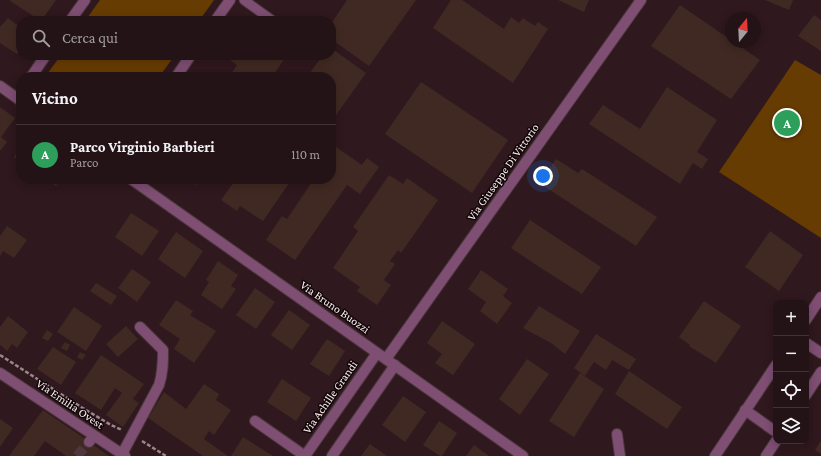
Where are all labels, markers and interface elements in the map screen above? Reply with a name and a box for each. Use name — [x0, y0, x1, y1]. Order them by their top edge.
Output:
north arrow — [725, 12, 761, 48]
search box — [16, 16, 336, 60]
icon: search — [30, 27, 52, 49]
text: Cerca qui — [62, 30, 118, 46]
text: Vicino — [32, 89, 78, 108]
pin: A — [774, 108, 800, 138]
street label: Via Giuseppe Di Vittorio — [464, 121, 542, 223]
text: Parco Virginio Barbieri — [70, 139, 215, 155]
text: A — [41, 147, 49, 162]
text: 110 m — [291, 147, 320, 162]
text: Parco — [70, 155, 98, 170]
your location — [533, 166, 553, 186]
street label: Via Bruno Buozzi — [298, 278, 372, 336]
map controls — [773, 300, 809, 444]
button: + — [773, 300, 809, 336]
button: − — [773, 336, 809, 372]
street label: Via Achille Grandi — [300, 358, 360, 436]
button: locate — [773, 372, 809, 408]
street label: Via Emilia Ovest — [34, 376, 107, 432]
button: layers — [773, 408, 809, 444]

